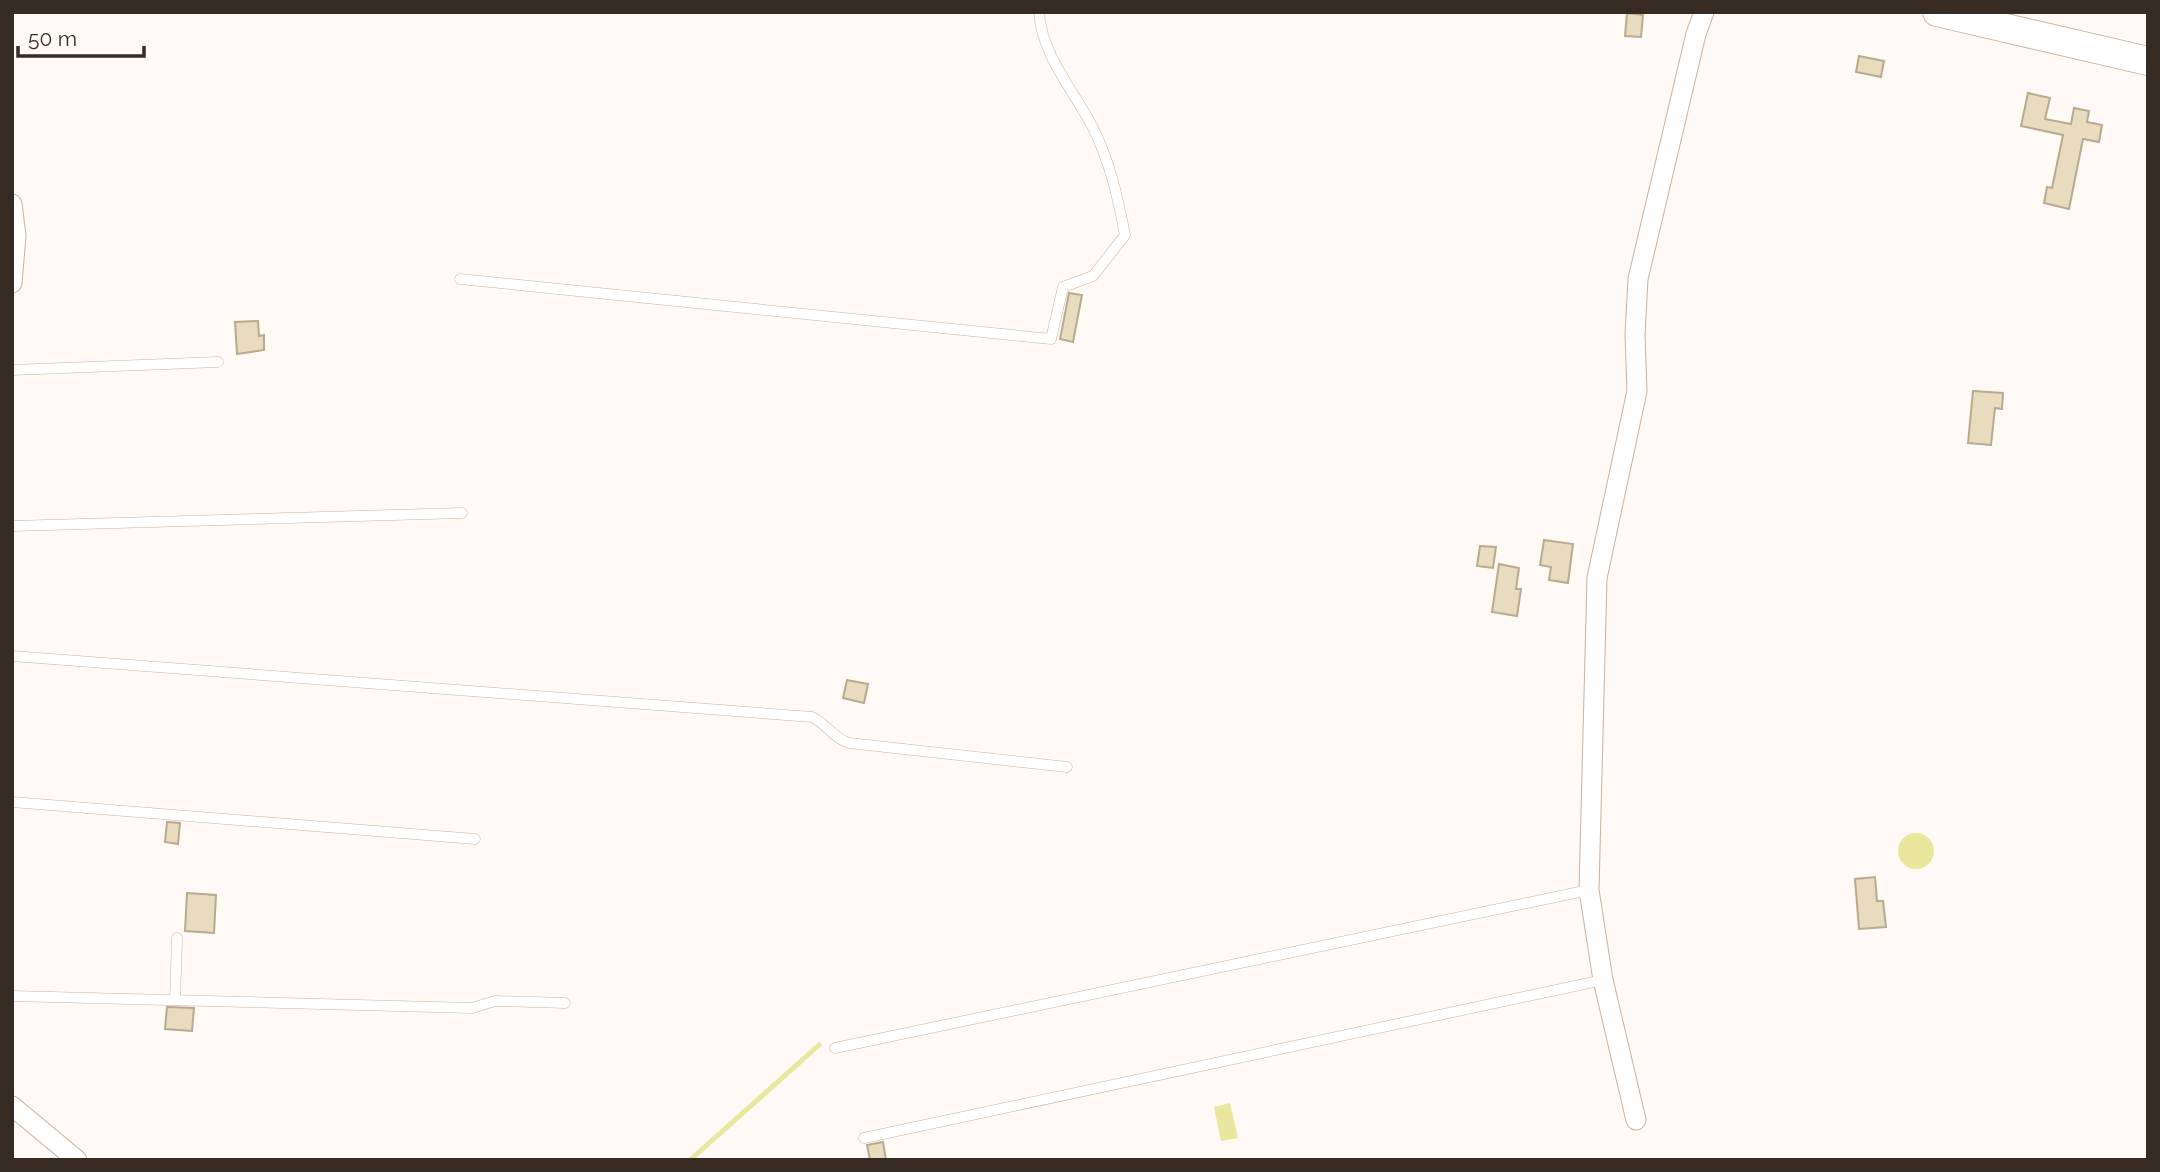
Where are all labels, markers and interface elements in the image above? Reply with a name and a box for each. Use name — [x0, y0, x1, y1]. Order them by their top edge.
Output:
scale bar — [18, 14, 144, 58]
text: 50 m — [28, 26, 77, 51]

